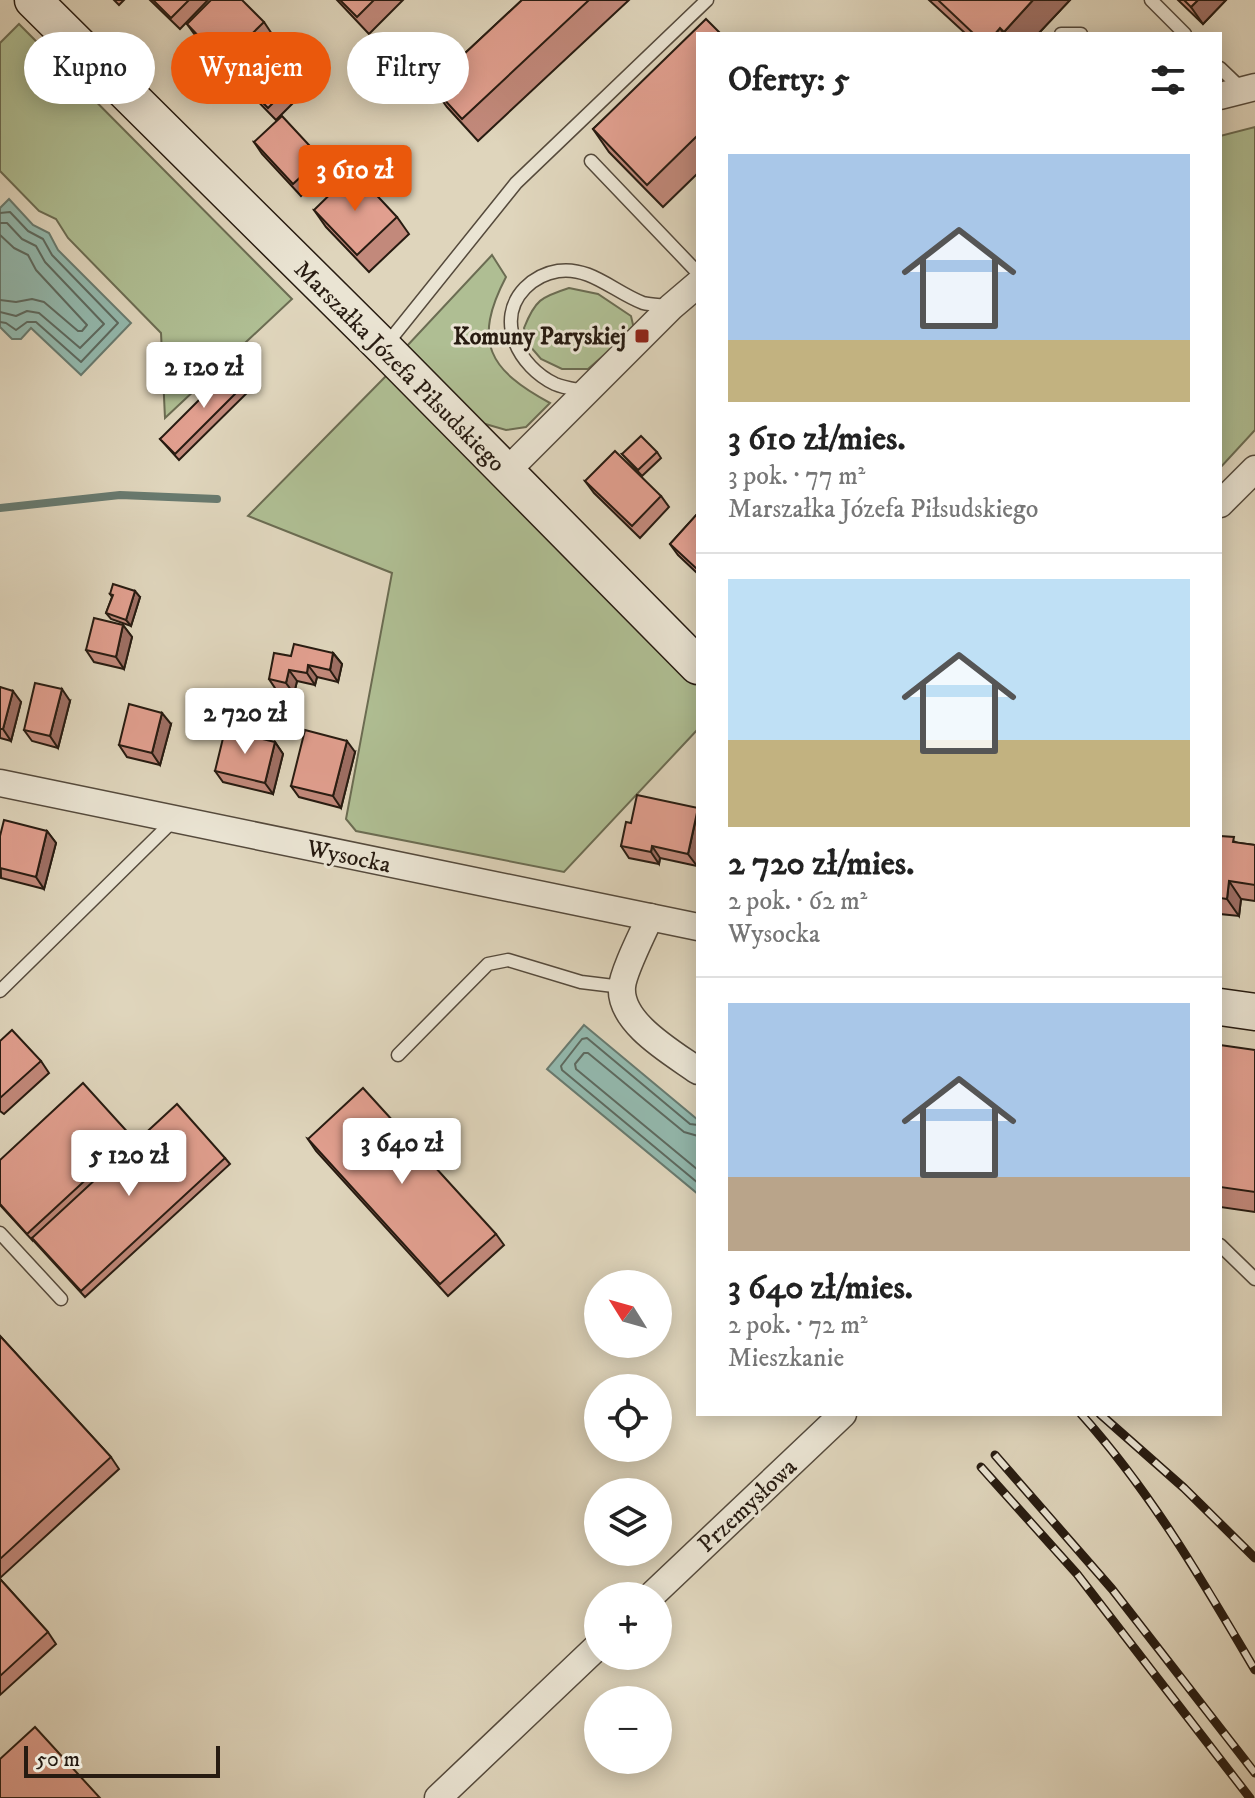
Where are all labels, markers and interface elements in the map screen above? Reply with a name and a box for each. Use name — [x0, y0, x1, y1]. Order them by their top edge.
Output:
chip: Kupno — [24, 32, 155, 104]
chip: Wynajem — [171, 32, 331, 104]
chip: Filtry — [347, 32, 469, 104]
icon: filters — [1146, 58, 1190, 102]
text: Oferty: 5 — [728, 59, 850, 101]
pin: 3 610 zł — [272, 145, 438, 213]
text: 3 610 zł — [317, 154, 393, 187]
icon: home — [887, 206, 1031, 350]
street label: Marszałka Józefa Piłsudskiego — [287, 255, 511, 479]
place label: Komuny Paryskiej — [453, 322, 626, 352]
marker: Komuny Paryskiej — [633, 327, 651, 345]
pin: 2 120 zł — [121, 342, 287, 410]
text: 2 120 zł — [164, 351, 244, 384]
text: 3 610 zł/mies. — [728, 418, 905, 460]
text: 3 pok. · 77 m² — [728, 460, 865, 493]
text: Marszałka Józefa Piłsudskiego — [728, 493, 1038, 526]
icon: home — [887, 631, 1031, 775]
pin: 2 720 zł — [162, 688, 328, 756]
text: 2 720 zł — [203, 697, 287, 730]
street label: Wysocka — [303, 833, 394, 881]
text: 2 720 zł/mies. — [728, 843, 914, 885]
text: 2 pok. · 62 m² — [728, 885, 867, 918]
text: Wysocka — [728, 918, 820, 951]
icon: home — [887, 1055, 1031, 1199]
pin: 3 640 zł — [319, 1118, 485, 1186]
text: 3 640 zł — [361, 1127, 443, 1160]
pin: 5 120 zł — [46, 1130, 212, 1198]
text: 5 120 zł — [89, 1139, 169, 1172]
text: 3 640 zł/mies. — [728, 1267, 913, 1309]
north arrow — [584, 1270, 672, 1358]
map controls — [584, 1270, 672, 1774]
text: 2 pok. · 72 m² — [728, 1309, 868, 1342]
text: Mieszkanie — [728, 1342, 844, 1375]
button: locate — [584, 1374, 672, 1462]
street label: Przemysłowa — [692, 1452, 804, 1559]
button: layers — [584, 1478, 672, 1566]
button: + — [584, 1582, 672, 1670]
button: − — [584, 1686, 672, 1774]
scale bar — [24, 1742, 220, 1778]
text: 50 m — [36, 1746, 80, 1773]

